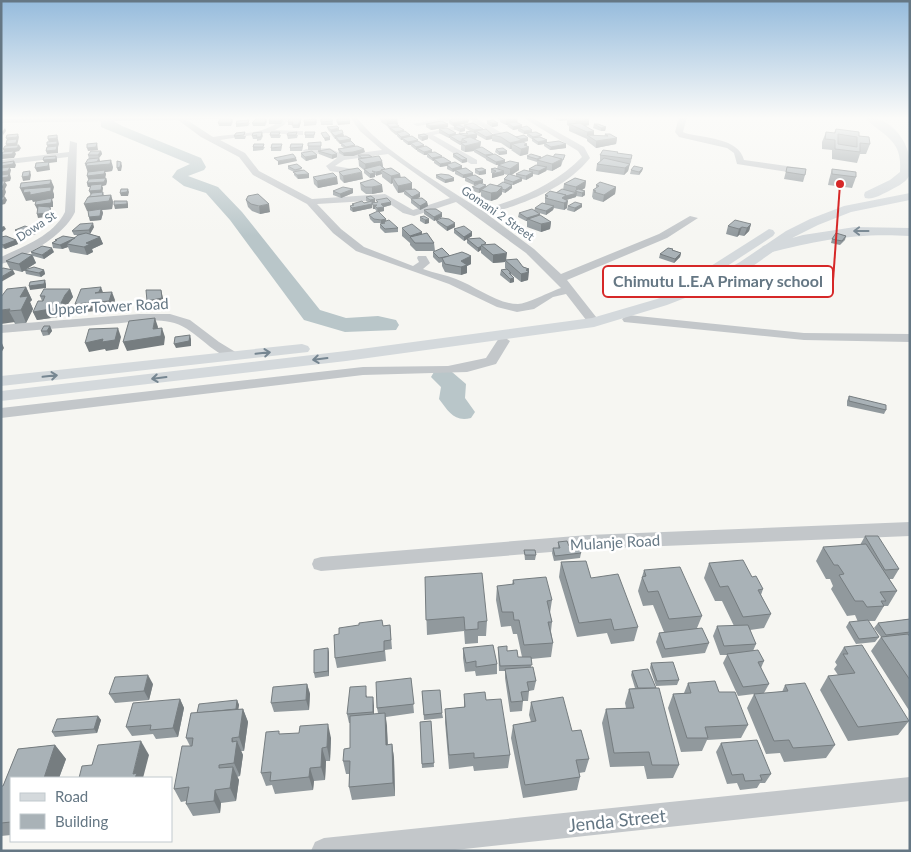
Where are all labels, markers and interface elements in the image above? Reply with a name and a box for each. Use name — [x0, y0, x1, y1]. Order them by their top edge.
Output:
street label: Gomani 2 Street — [459, 182, 538, 244]
street label: Dowa St — [13, 207, 59, 244]
one-way arrow — [853, 226, 870, 236]
callout: Chimutu L.E.A Primary school — [603, 266, 833, 297]
text: Chimutu L.E.A Primary school — [613, 271, 823, 290]
street label: Upper Tower Road — [47, 294, 169, 318]
one-way arrow — [255, 348, 271, 358]
one-way arrow — [312, 354, 328, 364]
one-way arrow — [41, 371, 57, 381]
one-way arrow — [151, 373, 167, 383]
street label: Mulanje Road — [570, 531, 660, 553]
legend — [10, 777, 172, 842]
text: Road — [55, 787, 88, 805]
street label: Jenda Street — [567, 804, 667, 836]
text: Building — [55, 812, 108, 830]

